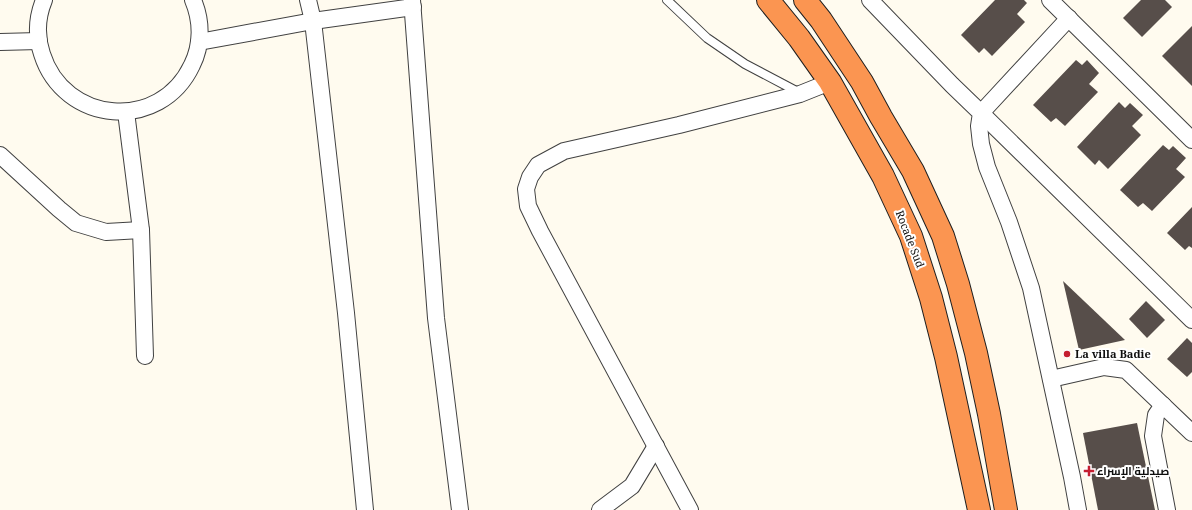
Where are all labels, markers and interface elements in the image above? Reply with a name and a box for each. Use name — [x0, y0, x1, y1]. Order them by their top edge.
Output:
street label: Rocade Sud — [893, 208, 928, 270]
place label: La villa Badie — [1075, 346, 1151, 361]
marker: La villa Badie — [1062, 349, 1072, 359]
place label: صيدلية الإسراء — [1097, 463, 1169, 478]
marker: صيدلية الإسراء — [1084, 466, 1094, 476]

